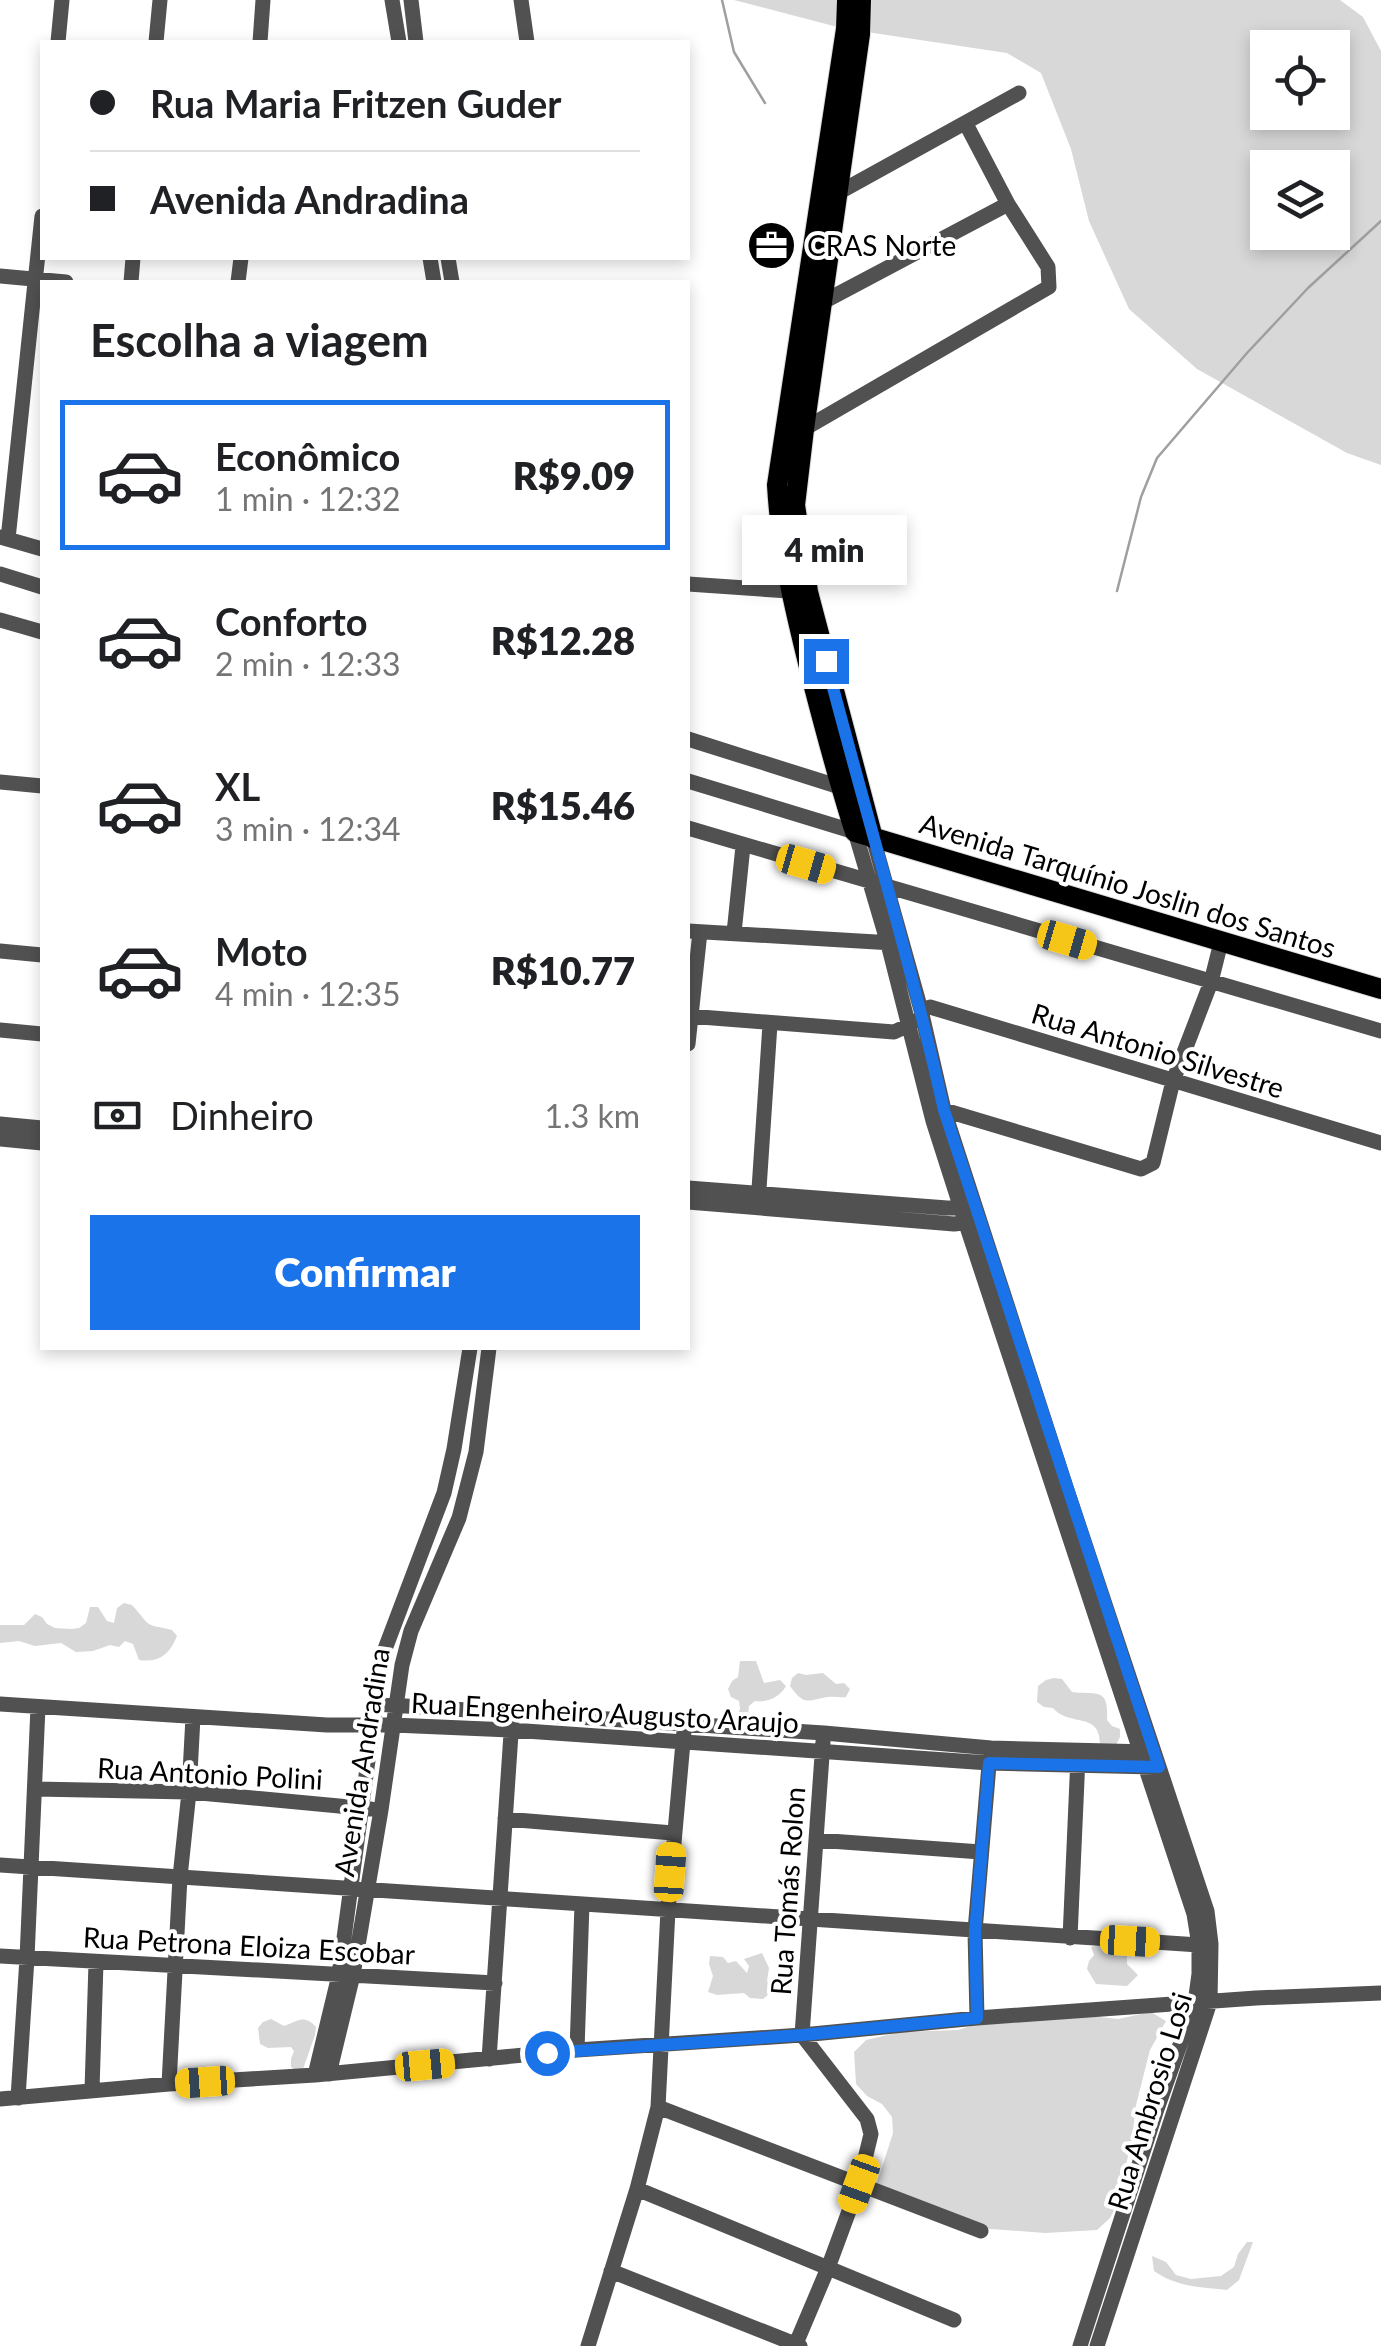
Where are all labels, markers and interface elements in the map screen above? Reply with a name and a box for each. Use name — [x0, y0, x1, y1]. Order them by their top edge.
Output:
map controls — [1250, 30, 1350, 250]
button: locate — [1250, 30, 1350, 130]
text: Rua Maria Fritzen Guder — [150, 80, 561, 126]
button: layers — [1250, 150, 1350, 250]
text: Avenida Andradina — [150, 176, 469, 222]
office icon: CRAS Norte — [746, 219, 798, 271]
place label: CRAS Norte — [807, 228, 956, 262]
text: Escolha a viagem — [90, 313, 429, 367]
icon: car — [95, 430, 185, 520]
text: Econômico — [215, 433, 400, 479]
text: R$9.09 — [513, 452, 635, 498]
text: 1 min · 12:32 — [215, 479, 401, 518]
callout: 4 min — [744, 516, 908, 586]
text: 4 min — [785, 530, 864, 569]
icon: car — [95, 595, 185, 685]
text: Conforto — [215, 598, 368, 644]
text: R$12.28 — [491, 617, 635, 663]
route end — [804, 639, 849, 684]
text: 2 min · 12:33 — [215, 644, 401, 683]
icon: car — [95, 760, 185, 850]
text: XL — [215, 763, 260, 809]
text: R$15.46 — [491, 782, 635, 828]
street label: Avenida Tarquínio Joslin dos Santos — [916, 805, 1340, 965]
text: 3 min · 12:34 — [215, 809, 401, 848]
car — [773, 841, 839, 887]
car — [1034, 917, 1100, 963]
icon: car — [95, 925, 185, 1015]
text: Moto — [215, 928, 308, 974]
text: R$10.77 — [491, 947, 635, 993]
text: 4 min · 12:35 — [215, 974, 401, 1013]
street label: Rua Antonio Silvestre — [1028, 995, 1288, 1105]
icon: cash — [90, 1088, 145, 1143]
text: Dinheiro — [170, 1092, 314, 1138]
text: 1.3 km — [545, 1096, 640, 1135]
button: Confirmar — [90, 1215, 640, 1330]
street label: Avenida Andradina — [326, 1645, 396, 1879]
street label: Rua Engenheiro Augusto Araujo — [410, 1685, 800, 1739]
street label: Rua Antonio Polini — [96, 1750, 324, 1796]
street label: Rua Tomás Rolon — [763, 1786, 811, 1996]
car — [653, 1841, 687, 1903]
street label: Rua Petrona Eloiza Escobar — [82, 1919, 416, 1971]
car — [1099, 1924, 1161, 1958]
street label: Rua Ambrosio Losi — [1100, 1988, 1198, 2214]
route start — [525, 2031, 570, 2076]
car — [394, 2047, 456, 2083]
car — [174, 2065, 236, 2099]
car — [835, 2151, 883, 2217]

